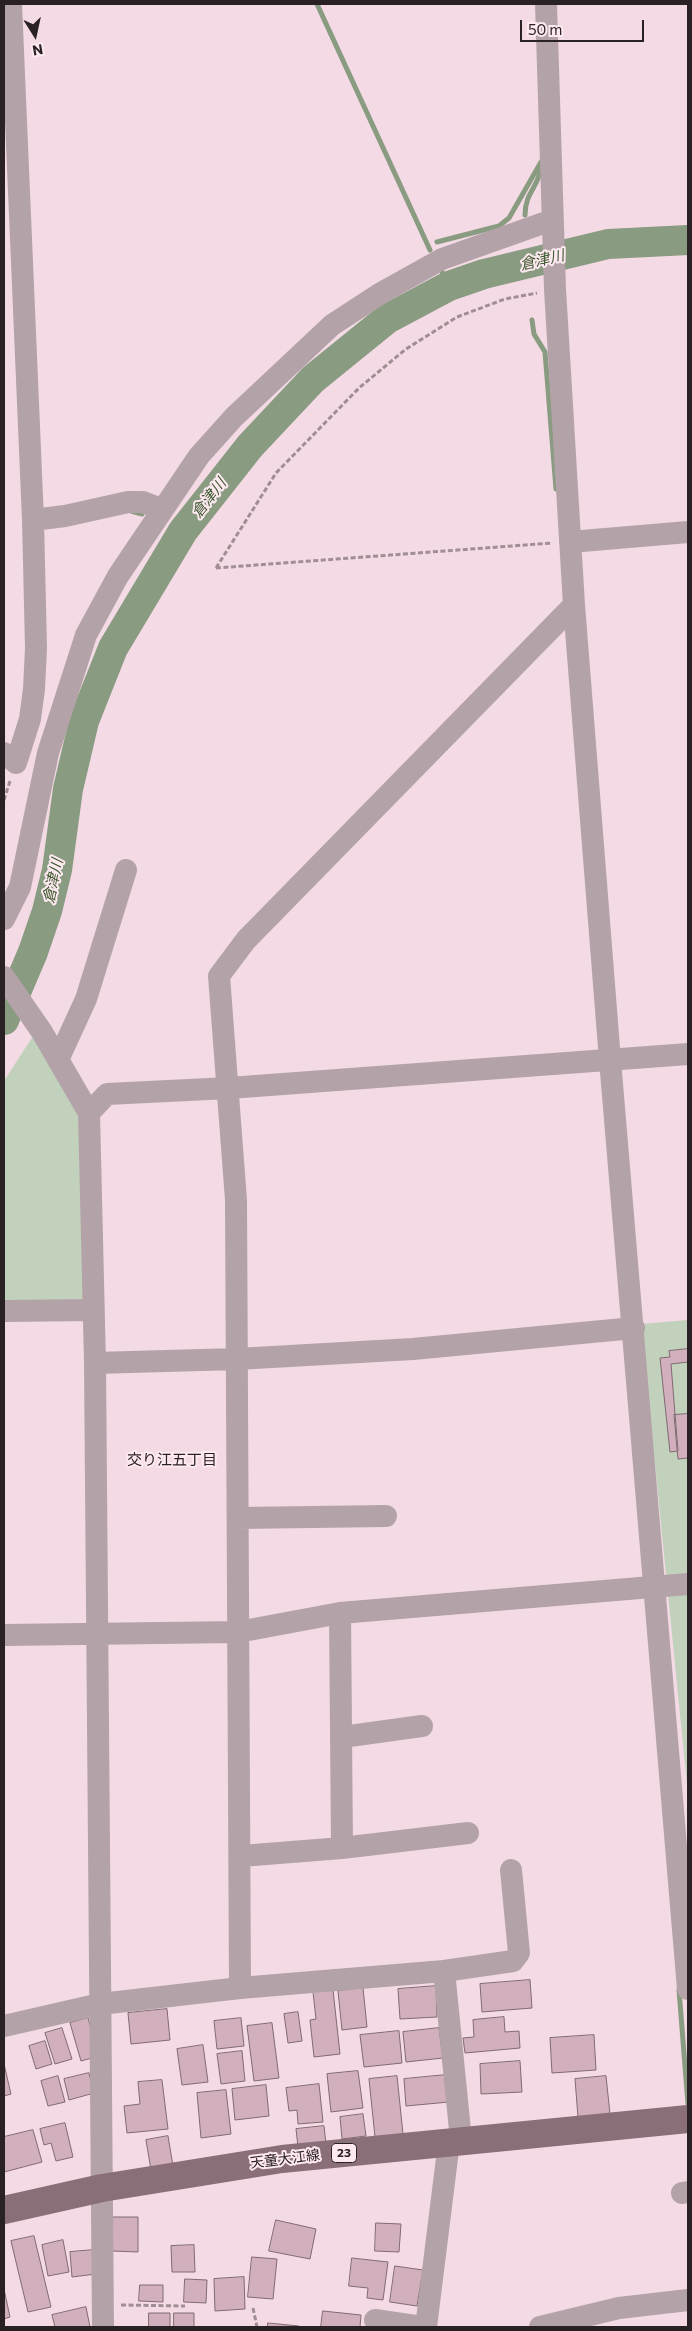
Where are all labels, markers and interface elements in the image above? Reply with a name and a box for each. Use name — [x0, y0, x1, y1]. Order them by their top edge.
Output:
north arrow — [10, 10, 60, 60]
scale bar — [522, 10, 646, 42]
text: 50 m — [528, 20, 562, 38]
text: N — [31, 41, 44, 60]
water label: 倉津川 — [518, 246, 566, 274]
water label: 倉津川 — [188, 475, 230, 521]
water label: 倉津川 — [40, 857, 66, 905]
district label: 交り江五丁目 — [127, 1451, 217, 1469]
road number: 23 — [332, 2144, 356, 2162]
street label: 天童大江線 — [249, 2146, 321, 2172]

